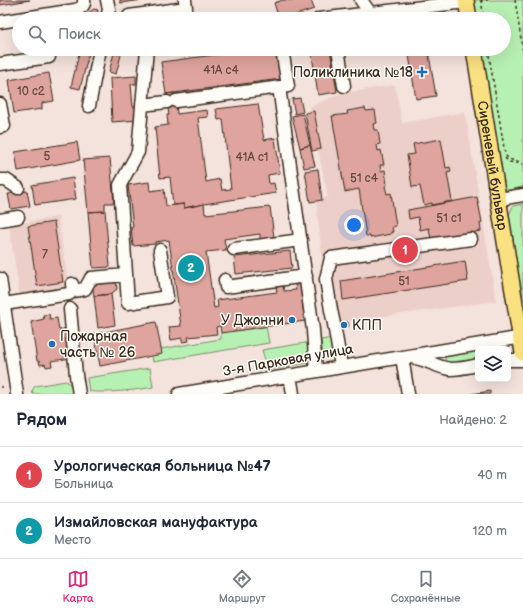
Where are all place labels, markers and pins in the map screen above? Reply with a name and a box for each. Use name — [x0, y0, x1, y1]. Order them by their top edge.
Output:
place label: Поликлиника №18 — [293, 64, 413, 81]
marker: Поликлиника №18 — [416, 66, 428, 78]
pin: 1 — [392, 235, 418, 265]
pin: 2 — [178, 253, 204, 283]
place label: У Джонни — [221, 312, 284, 329]
marker: У Джонни — [287, 315, 297, 325]
place label: КПП — [352, 317, 382, 334]
marker: КПП — [339, 320, 349, 330]
place label: Пожарная часть № 26 — [60, 328, 136, 361]
marker: Пожарная часть № 26 — [47, 339, 57, 349]

